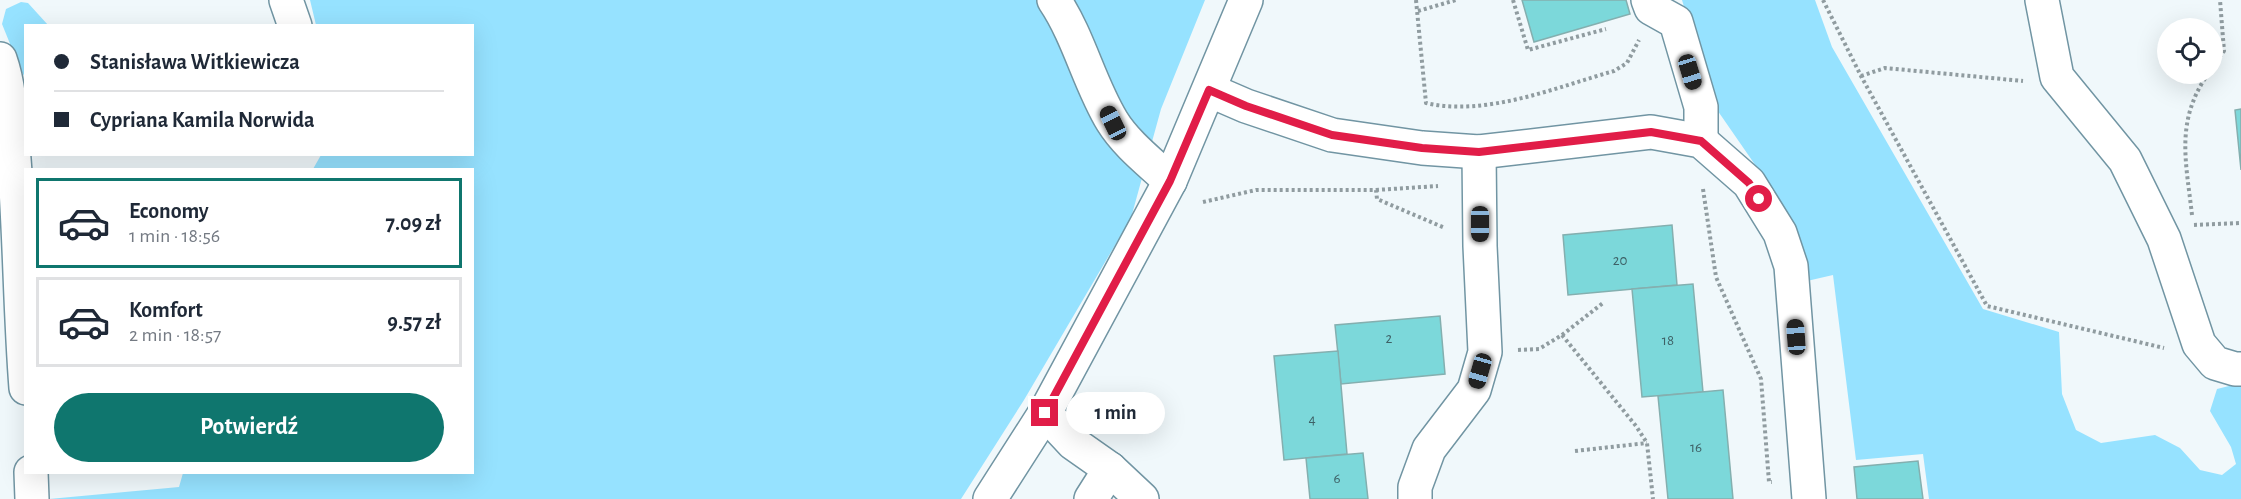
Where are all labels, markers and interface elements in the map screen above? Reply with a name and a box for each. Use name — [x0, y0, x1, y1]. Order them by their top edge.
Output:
map controls — [2157, 18, 2223, 84]
button: locate — [2157, 18, 2223, 84]
text: Stanisława Witkiewicza — [90, 51, 300, 73]
car — [1676, 52, 1704, 92]
car — [1097, 103, 1129, 143]
text: Cypriana Kamila Norwida — [90, 109, 315, 131]
route start — [1745, 185, 1772, 212]
icon: car — [57, 196, 111, 250]
text: Economy — [129, 200, 209, 222]
car — [1471, 206, 1489, 242]
text: 7.09 zł — [385, 212, 441, 234]
text: 1 min · 18:56 — [129, 226, 220, 246]
house number: 20 — [1613, 253, 1627, 268]
icon: car — [57, 295, 111, 349]
text: Komfort — [129, 299, 203, 321]
text: 9.57 zł — [387, 311, 441, 333]
car — [1786, 318, 1806, 356]
text: 2 min · 18:57 — [129, 325, 221, 345]
house number: 2 — [1386, 331, 1393, 346]
house number: 18 — [1662, 333, 1674, 348]
car — [1466, 351, 1494, 391]
callout: 1 min — [1066, 392, 1165, 434]
button: Potwierdź — [54, 393, 444, 462]
route end — [1031, 399, 1058, 426]
text: 1 min — [1094, 403, 1137, 423]
house number: 4 — [1308, 412, 1316, 427]
house number: 16 — [1690, 440, 1702, 455]
house number: 6 — [1333, 471, 1341, 486]

